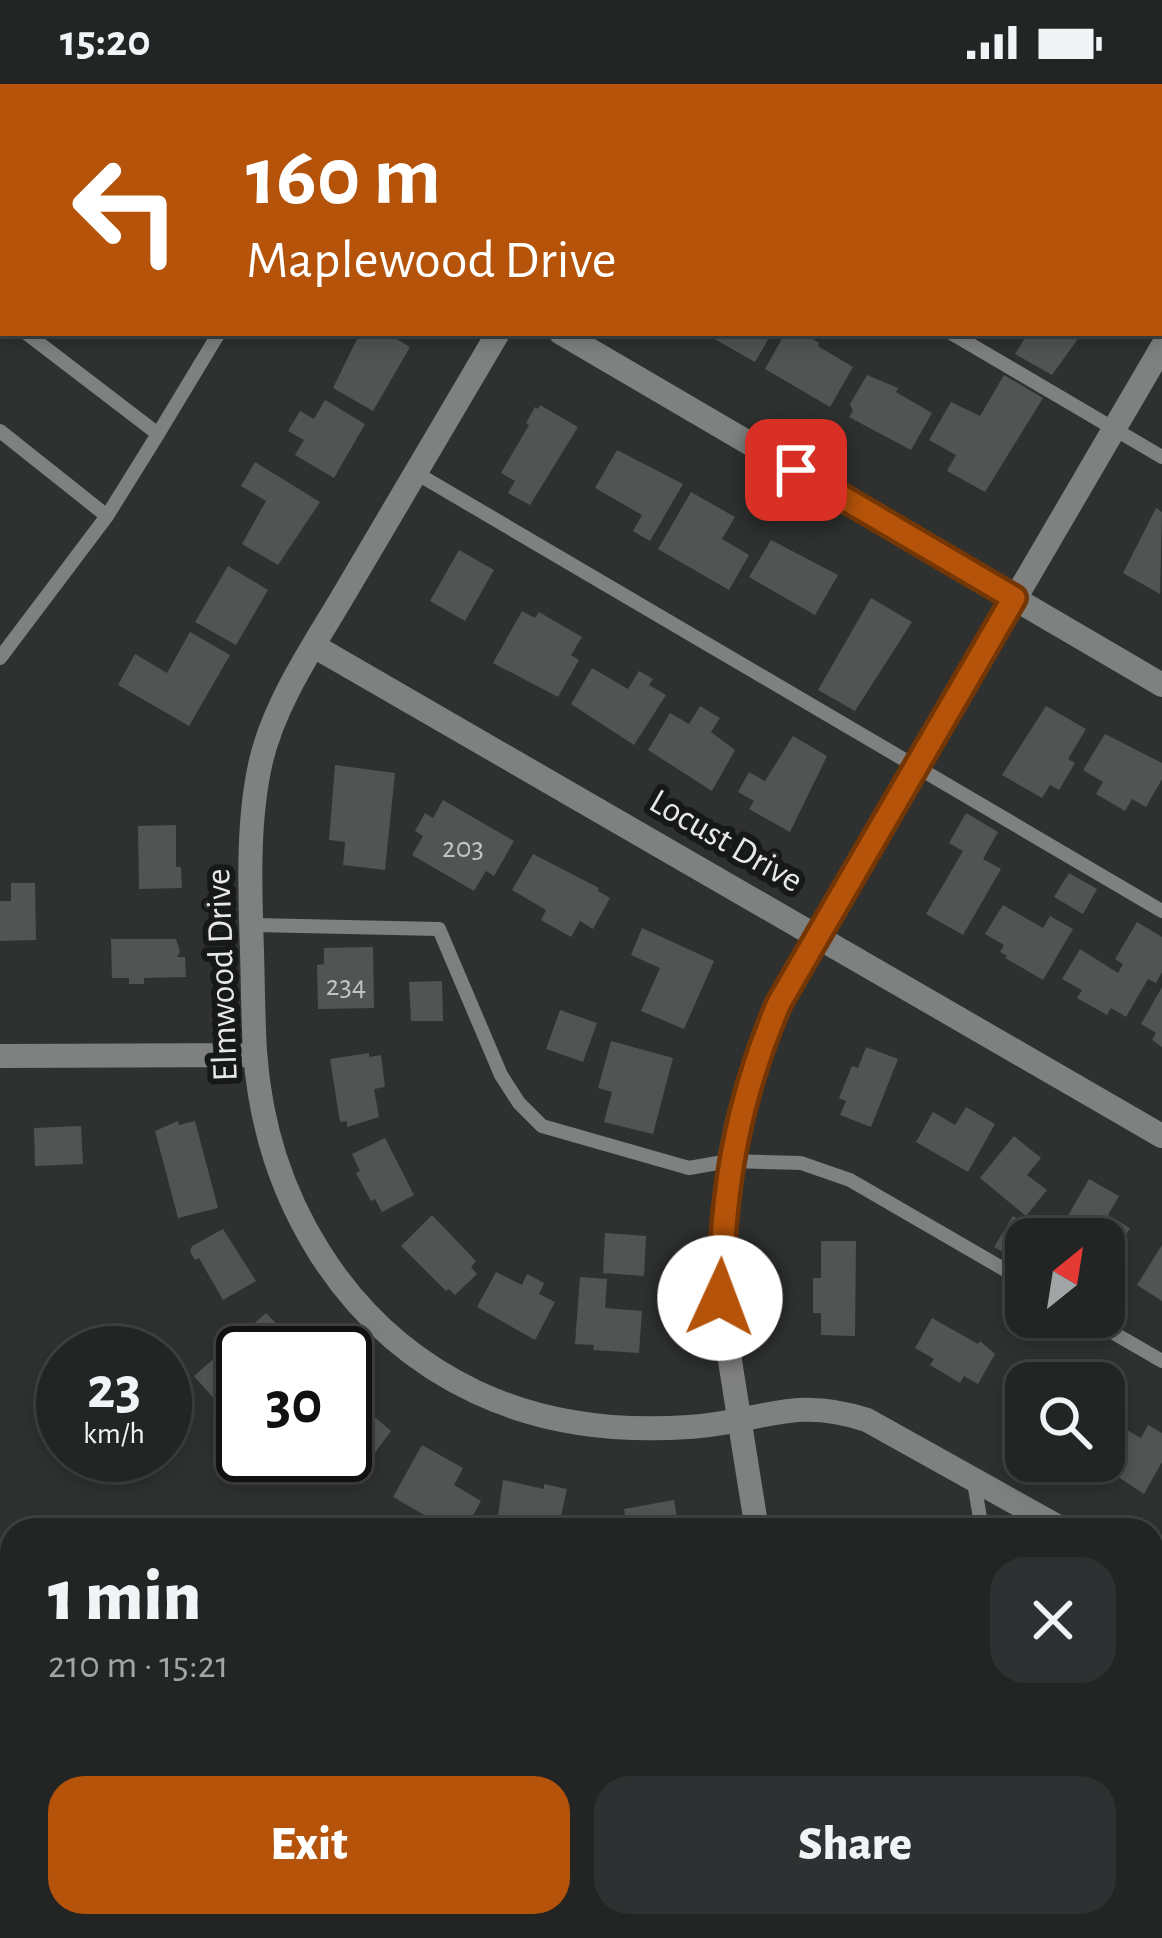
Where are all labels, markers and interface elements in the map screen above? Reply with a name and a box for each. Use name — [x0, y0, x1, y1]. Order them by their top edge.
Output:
text: 15:20 — [60, 19, 151, 64]
icon: left — [48, 132, 204, 288]
text: 160 m — [246, 136, 441, 220]
text: Maplewood Drive — [246, 234, 617, 288]
pin — [745, 419, 847, 521]
icon: arrive — [763, 437, 829, 503]
street label: Locust Drive — [643, 783, 809, 899]
house number: 203 — [442, 833, 484, 863]
street label: Elmwood Drive — [200, 868, 244, 1082]
house number: 234 — [326, 971, 366, 1001]
north arrow — [1005, 1218, 1125, 1338]
map controls — [1005, 1218, 1125, 1482]
position arrow — [657, 1235, 783, 1361]
speed limit sign: 30 — [216, 1326, 372, 1482]
text: 23 — [87, 1359, 141, 1419]
button: search — [1005, 1362, 1125, 1482]
text: km/h — [83, 1419, 145, 1449]
button: close — [990, 1557, 1116, 1683]
text: 1 min — [48, 1561, 201, 1633]
text: 210 m · 15:21 — [48, 1646, 229, 1685]
button: Exit — [48, 1776, 570, 1914]
button: Share — [594, 1776, 1116, 1914]

